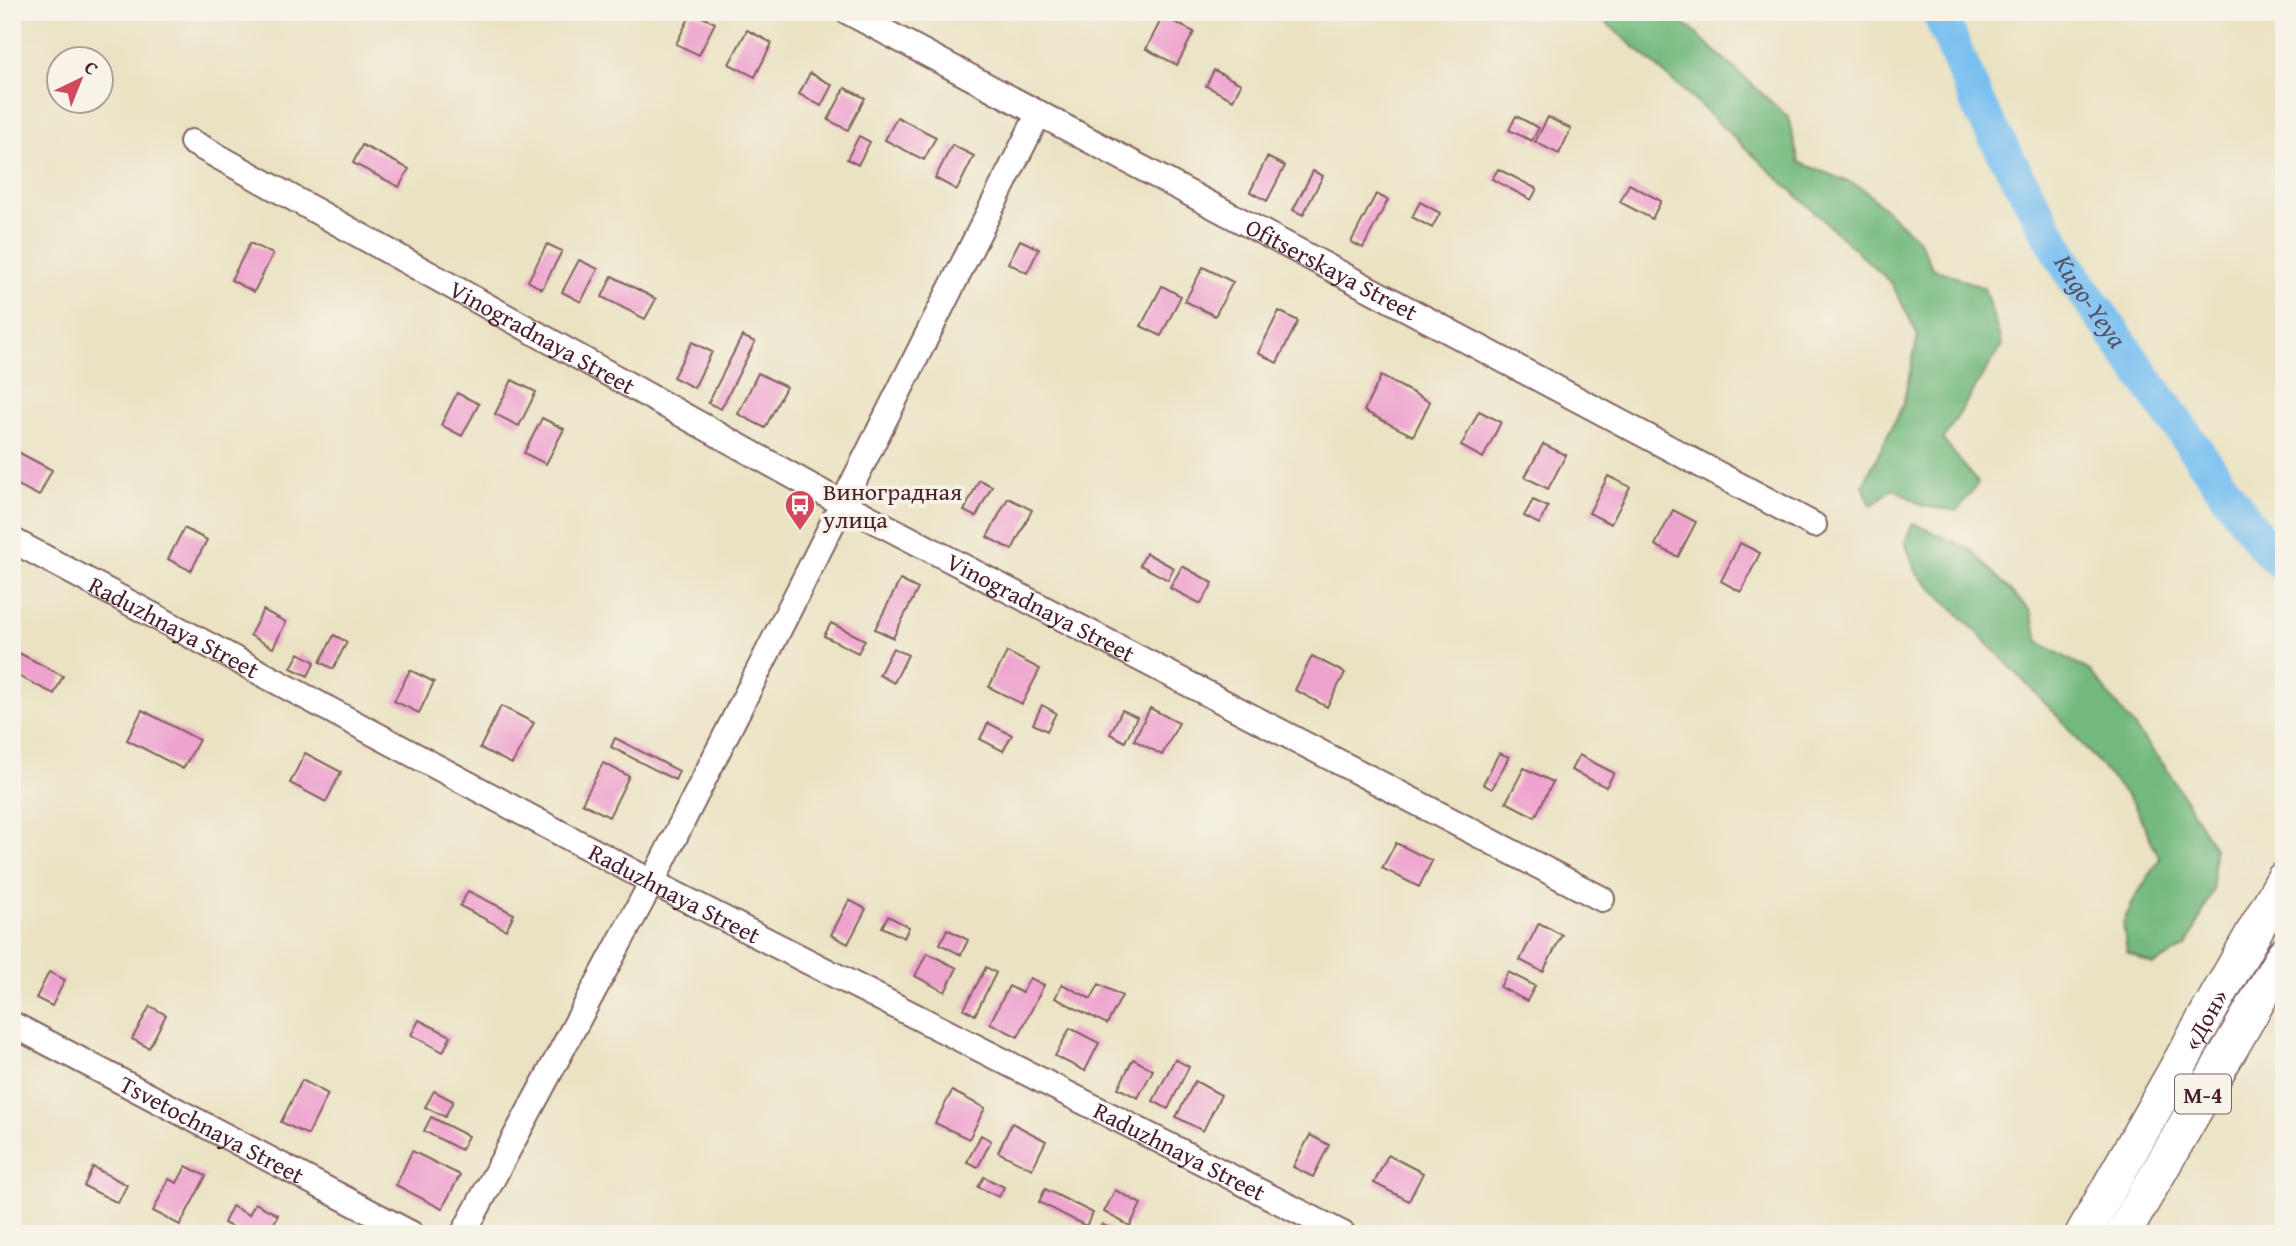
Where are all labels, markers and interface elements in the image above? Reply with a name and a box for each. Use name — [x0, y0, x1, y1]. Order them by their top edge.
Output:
north arrow — [46, 46, 116, 116]
text: С — [78, 54, 105, 82]
street label: Ofitserskaya Street — [1240, 209, 1425, 329]
water label: Kugo-Yeya — [2045, 246, 2137, 356]
street label: Vinogradnaya Street — [443, 271, 642, 403]
place label: Виноградная улица — [822, 474, 962, 537]
bus stop icon: Виноградная улица — [783, 488, 817, 532]
street label: Vinogradnaya Street — [941, 544, 1142, 671]
street label: Raduzhnaya Street — [83, 567, 266, 687]
street label: Raduzhnaya Street — [583, 834, 767, 952]
street label: «Дон» — [2173, 982, 2236, 1056]
street label: Tsvetochnaya Street — [114, 1066, 311, 1192]
road number: М-4 — [2175, 1074, 2231, 1114]
street label: Raduzhnaya Street — [1088, 1092, 1272, 1210]

